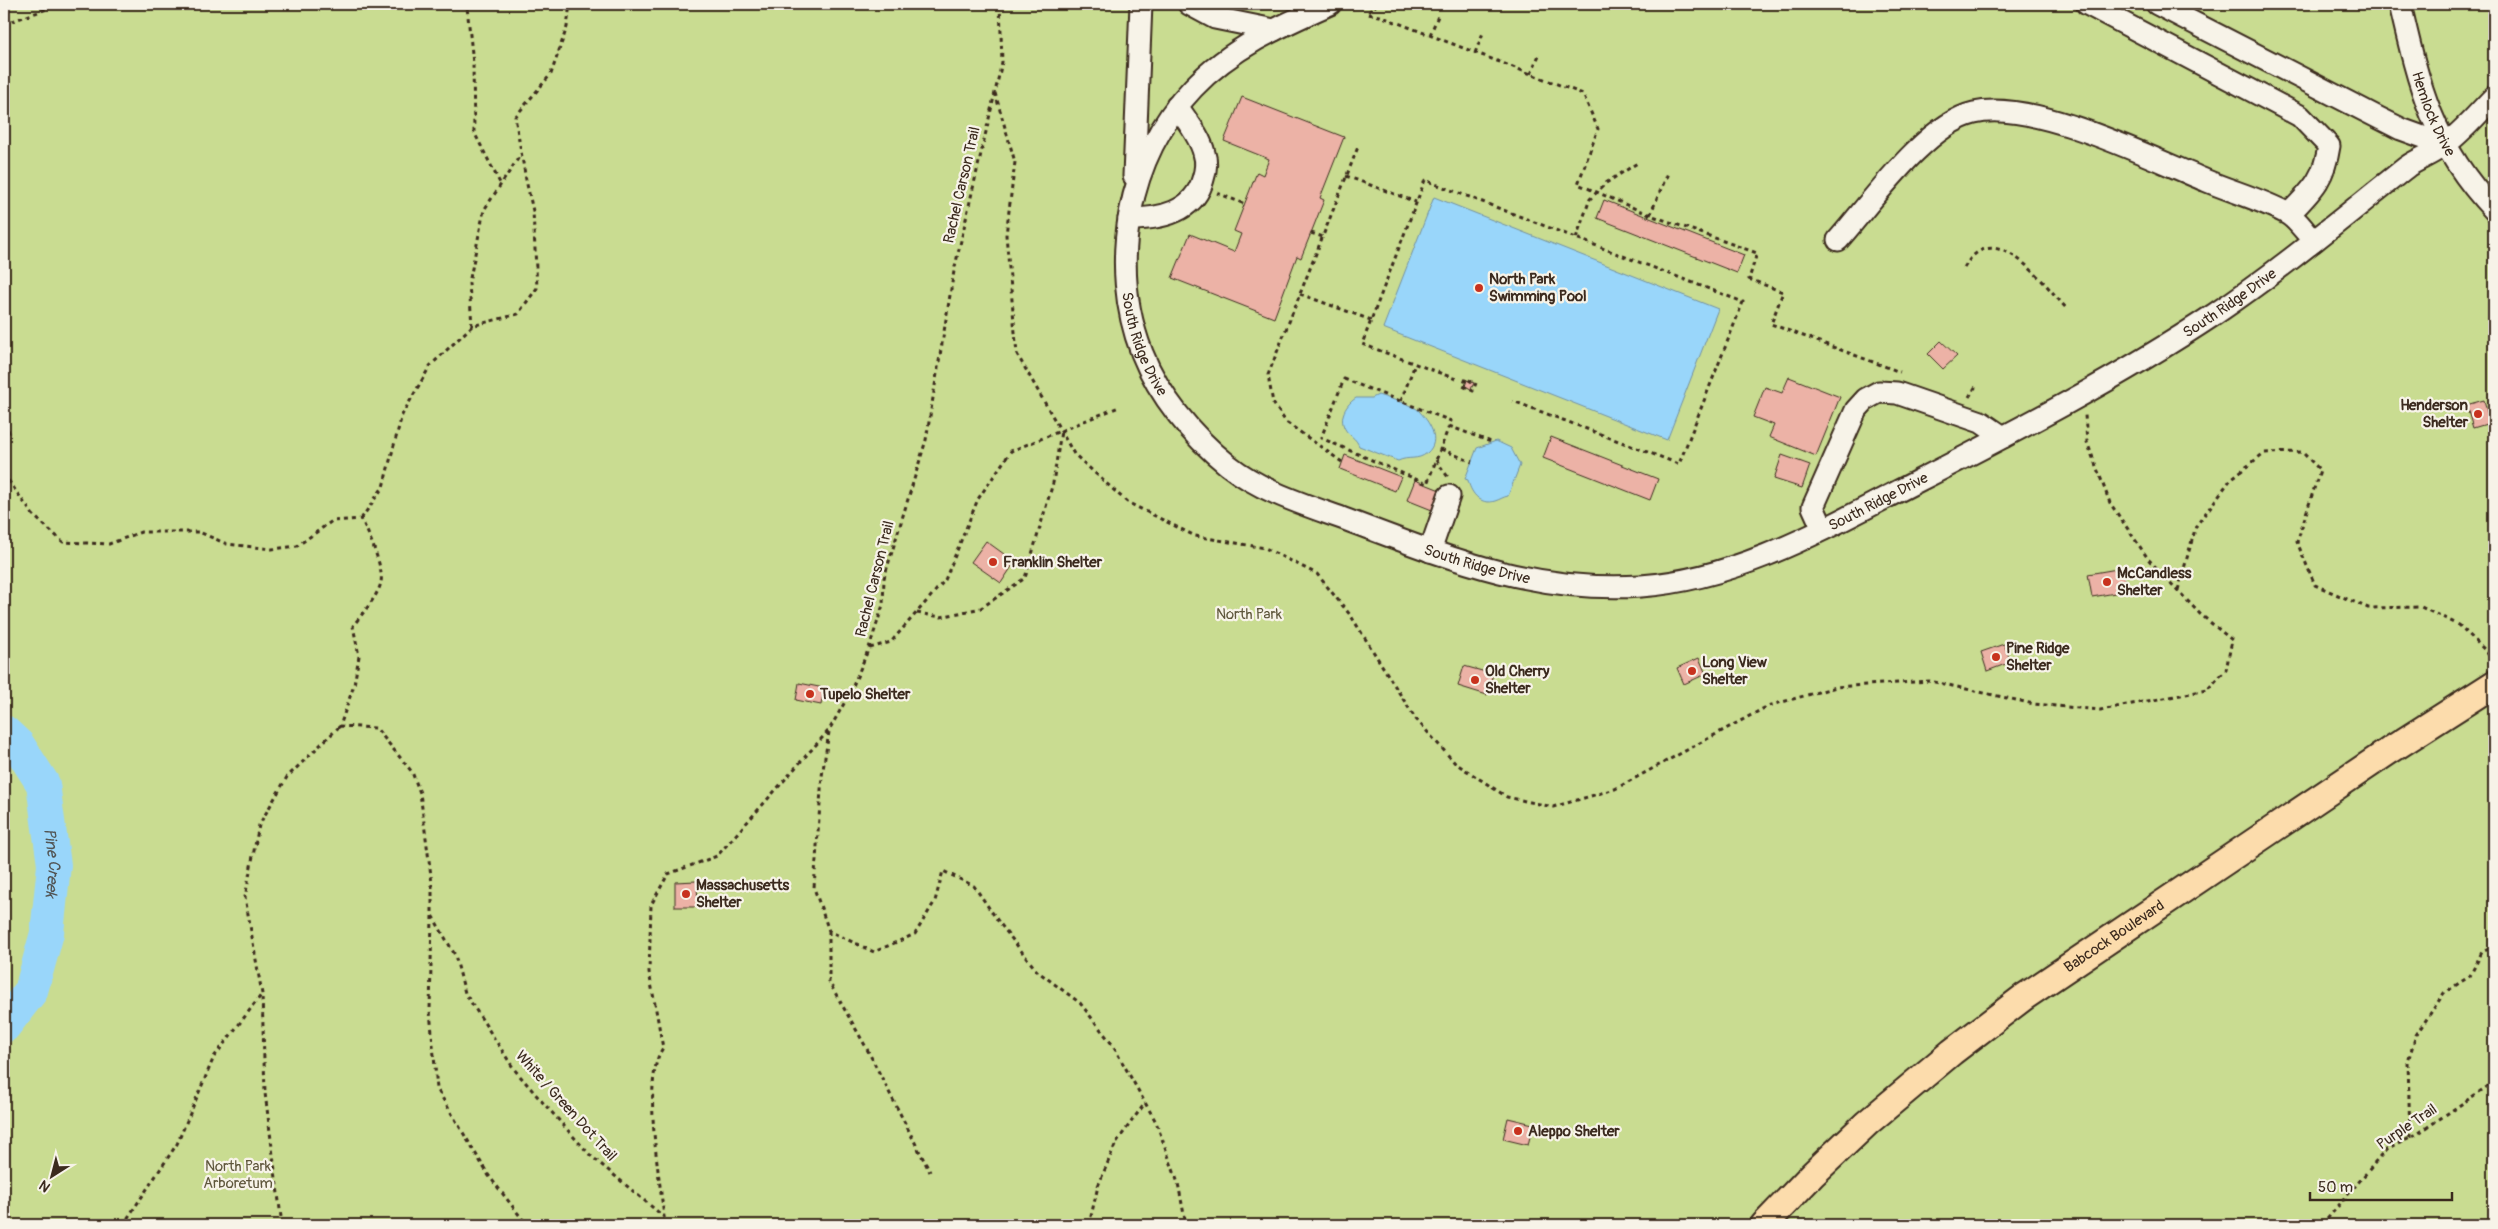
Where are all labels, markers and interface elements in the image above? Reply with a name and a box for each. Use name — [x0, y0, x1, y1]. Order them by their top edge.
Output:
street label: Hemlock Drive — [2408, 69, 2460, 160]
street label: Rachel Carson Trail — [939, 125, 985, 245]
street label: South Ridge Drive — [2179, 264, 2281, 342]
place label: North Park Swimming Pool — [1489, 270, 1587, 306]
marker: North Park Swimming Pool — [1473, 282, 1485, 294]
street label: South Ridge Drive — [1118, 291, 1172, 400]
place label: Henderson Shelter — [2400, 396, 2469, 432]
marker: Henderson Shelter — [2472, 408, 2484, 420]
street label: South Ridge Drive — [1825, 468, 1932, 535]
street label: Rachel Carson Trail — [851, 519, 899, 639]
street label: South Ridge Drive — [1422, 540, 1532, 588]
place label: Franklin Shelter — [1003, 553, 1103, 572]
marker: Franklin Shelter — [987, 556, 999, 568]
place label: McCandless Shelter — [2117, 564, 2192, 600]
marker: McCandless Shelter — [2101, 576, 2113, 588]
park label: North Park — [1216, 605, 1283, 624]
place label: Pine Ridge Shelter — [2006, 639, 2070, 675]
marker: Pine Ridge Shelter — [1990, 651, 2002, 663]
place label: Long View Shelter — [1702, 653, 1768, 689]
place label: Old Cherry Shelter — [1485, 662, 1550, 698]
marker: Long View Shelter — [1686, 665, 1698, 677]
marker: Old Cherry Shelter — [1469, 674, 1481, 686]
place label: Tupelo Shelter — [819, 685, 911, 704]
marker: Tupelo Shelter — [804, 688, 816, 700]
water label: Pine Creek — [39, 827, 65, 900]
place label: Massachusetts Shelter — [696, 876, 790, 912]
marker: Massachusetts Shelter — [680, 888, 692, 900]
street label: Babcock Boulevard — [2060, 896, 2168, 977]
street label: White / Green Dot Trail — [511, 1047, 621, 1165]
street label: Purple Trail — [2373, 1100, 2441, 1154]
place label: Aleppo Shelter — [1528, 1122, 1620, 1141]
marker: Aleppo Shelter — [1512, 1125, 1524, 1137]
north arrow — [28, 1152, 78, 1202]
park label: North Park Arboretum — [203, 1157, 273, 1193]
scale bar — [2310, 1169, 2453, 1201]
text: N — [36, 1176, 53, 1196]
text: 50 m — [2318, 1178, 2353, 1197]

